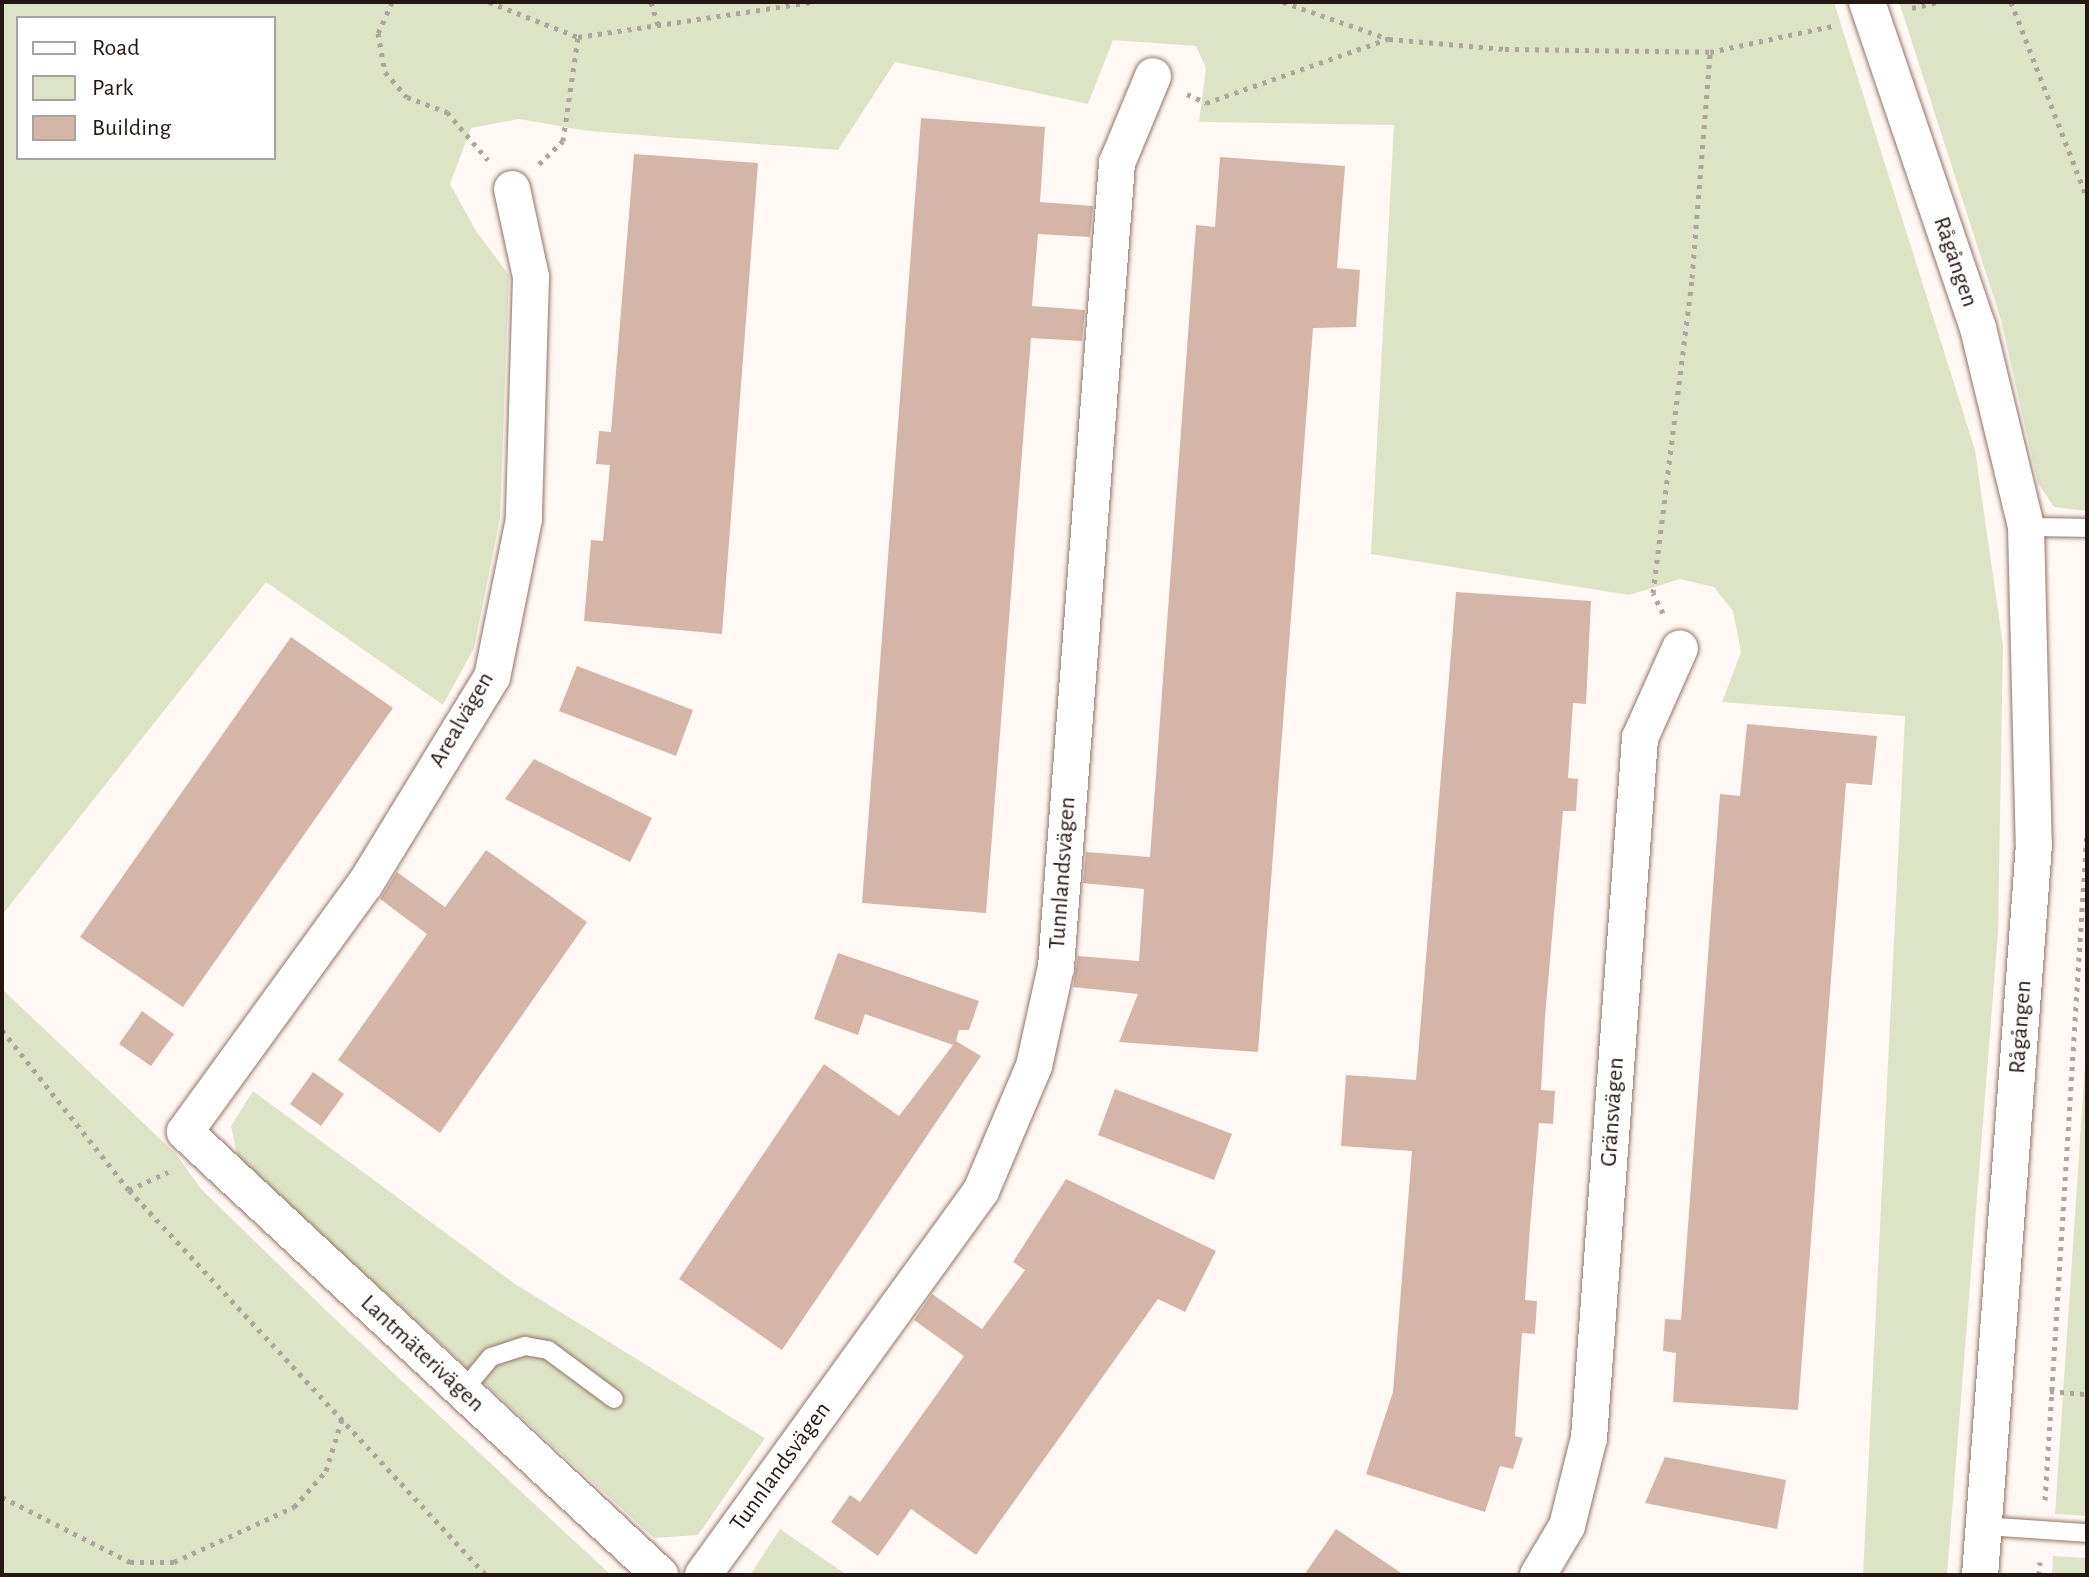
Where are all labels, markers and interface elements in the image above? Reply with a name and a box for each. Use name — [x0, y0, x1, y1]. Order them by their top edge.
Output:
legend — [16, 16, 276, 160]
text: Road — [92, 36, 140, 60]
text: Park — [92, 76, 133, 100]
text: Building — [92, 116, 171, 140]
street label: Rågången — [1926, 213, 1984, 311]
street label: Arealvägen — [423, 667, 501, 773]
street label: Tunnlandsvägen — [1043, 796, 1083, 950]
street label: Rågången — [2003, 979, 2039, 1075]
street label: Gränsvägen — [1595, 1056, 1631, 1168]
street label: Lantmäterivägen — [354, 1289, 490, 1419]
street label: Tunnlandsvägen — [724, 1397, 838, 1537]

